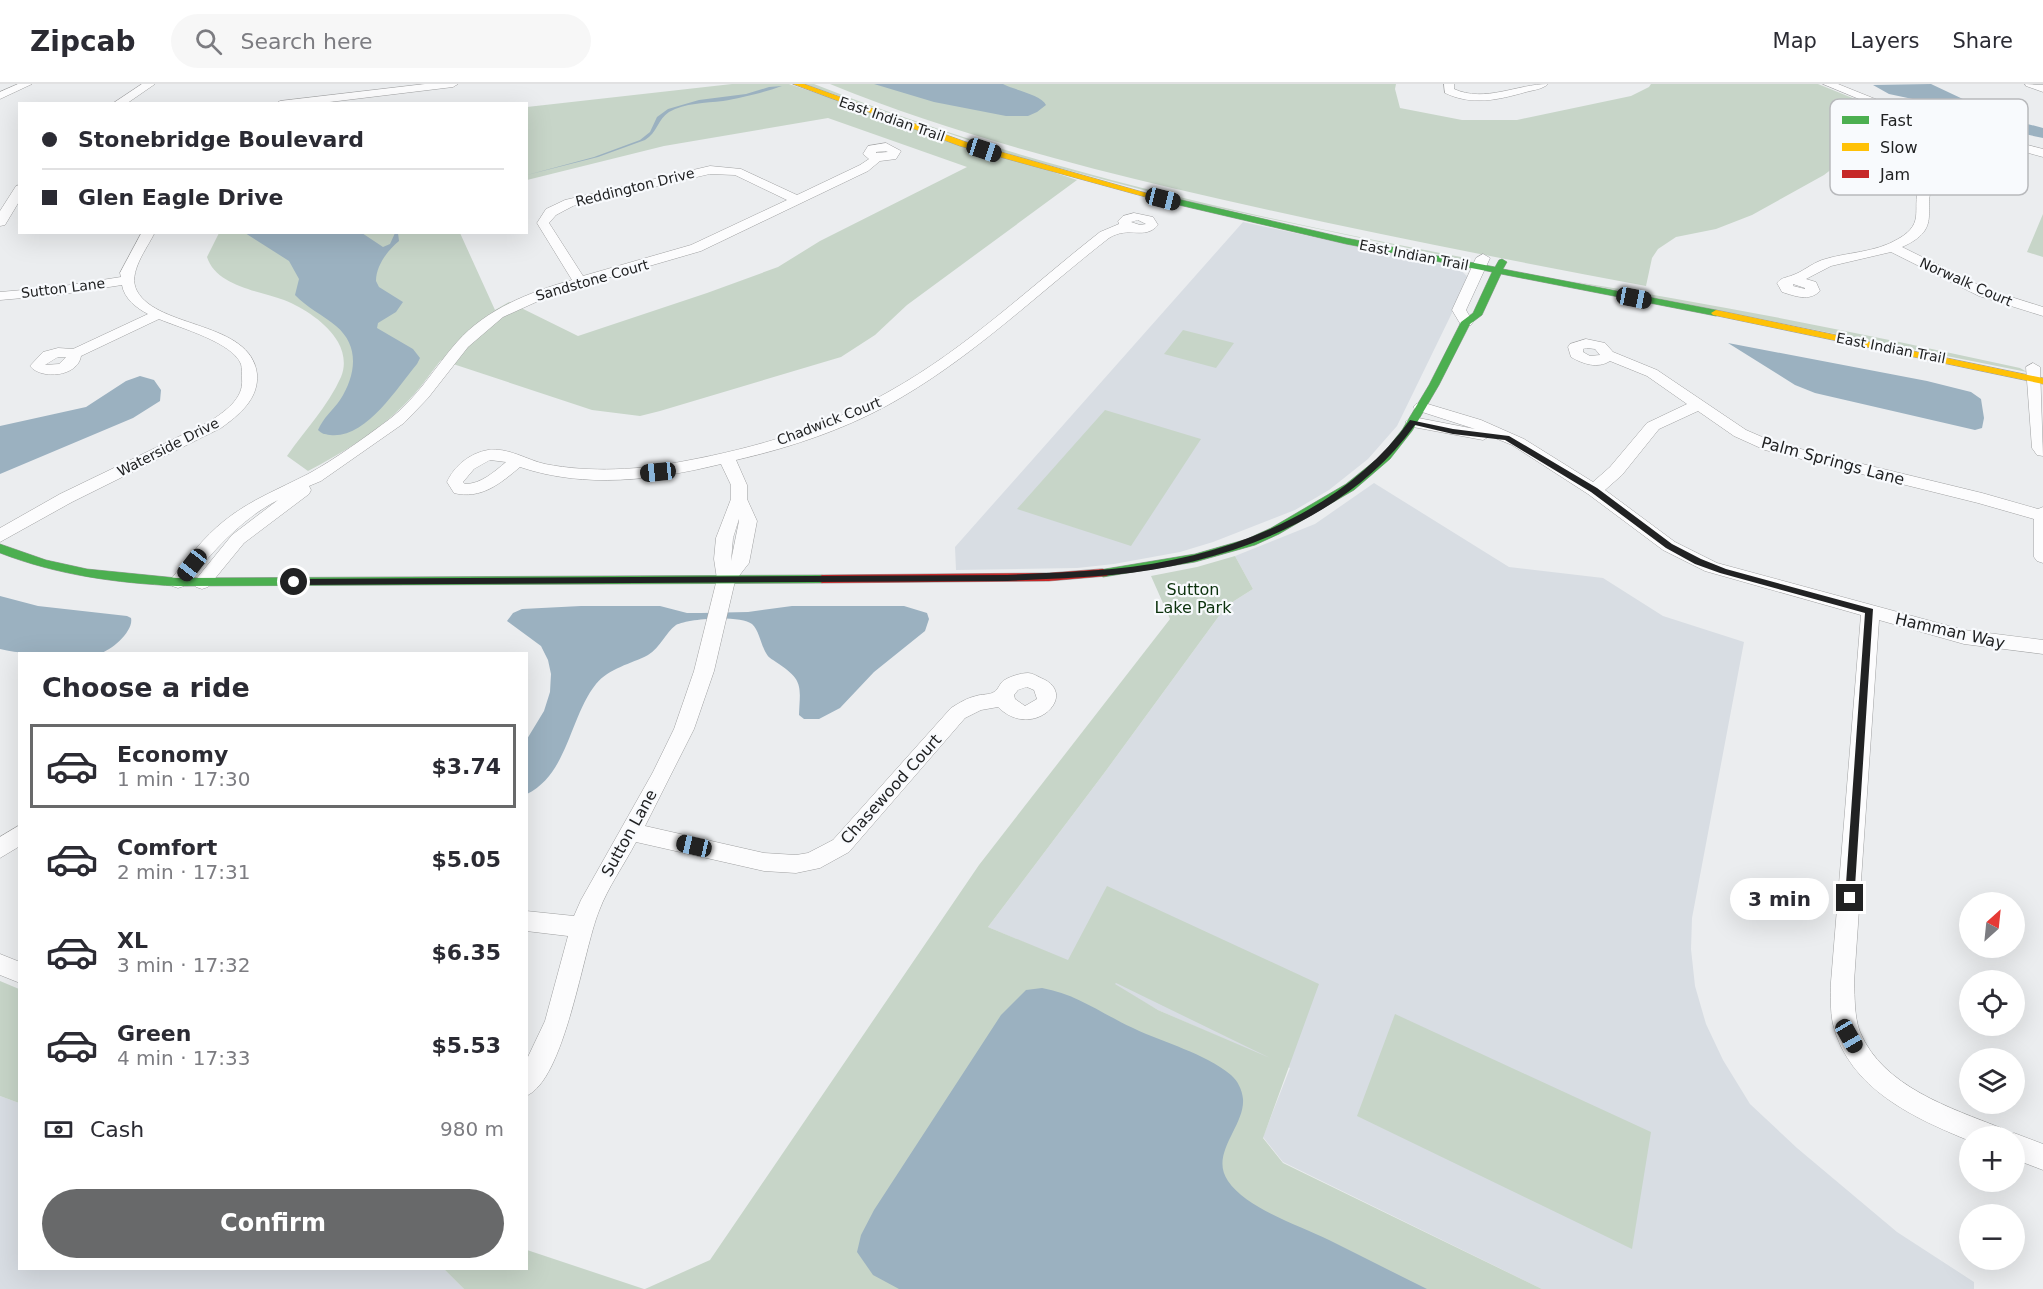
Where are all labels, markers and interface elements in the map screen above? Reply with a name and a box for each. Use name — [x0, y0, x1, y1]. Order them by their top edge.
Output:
search box — [171, 14, 591, 68]
text: Zipcab — [30, 25, 135, 58]
icon: search — [192, 25, 225, 58]
text: Search here — [240, 29, 373, 54]
text: Map — [1773, 29, 1817, 53]
text: Layers — [1850, 29, 1919, 53]
text: Share — [1952, 29, 2013, 53]
street label: East Indian Trail — [837, 93, 947, 145]
legend — [1830, 99, 2028, 195]
text: Fast — [1880, 111, 1912, 130]
text: Stonebridge Boulevard — [78, 127, 364, 152]
car — [964, 136, 1004, 164]
text: Slow — [1880, 138, 1917, 157]
street label: Reddington Drive — [574, 164, 696, 210]
text: Jam — [1879, 165, 1910, 184]
text: Glen Eagle Drive — [78, 185, 284, 210]
car — [1143, 186, 1183, 212]
street label: East Indian Trail — [1358, 237, 1470, 273]
street label: Norwalk Court — [1917, 254, 2015, 310]
street label: Sandstone Court — [534, 256, 651, 304]
street label: Sutton Lane — [20, 275, 106, 301]
car — [1615, 286, 1653, 310]
street label: East Indian Trail — [1835, 330, 1947, 366]
street label: Chadwick Court — [775, 394, 884, 448]
street label: Waterside Drive — [115, 414, 221, 480]
street label: Palm Springs Lane — [1759, 433, 1907, 489]
car — [639, 461, 677, 483]
car — [174, 545, 210, 585]
route start — [280, 568, 307, 595]
park label: Sutton Lake Park — [1155, 580, 1232, 617]
street label: Hamman Way — [1893, 609, 2007, 653]
text: Choose a ride — [42, 672, 250, 703]
street label: Chasewood Court — [837, 730, 945, 848]
icon: car — [45, 739, 99, 793]
text: Economy — [117, 742, 228, 767]
text: $3.74 — [431, 754, 501, 779]
text: 1 min · 17:30 — [117, 767, 251, 791]
street label: Sutton Lane — [597, 786, 661, 880]
icon: car — [45, 832, 99, 886]
car — [674, 833, 714, 859]
text: Comfort — [117, 835, 217, 860]
text: $5.05 — [431, 847, 501, 872]
text: 2 min · 17:31 — [117, 860, 251, 884]
callout: 3 min — [1730, 877, 1829, 919]
route end — [1836, 884, 1863, 911]
text: 3 min — [1748, 887, 1811, 911]
north arrow — [1959, 892, 2025, 958]
map controls — [1959, 892, 2025, 1270]
icon: car — [45, 925, 99, 979]
text: XL — [117, 928, 148, 953]
text: $6.35 — [431, 940, 501, 965]
text: 3 min · 17:32 — [117, 953, 251, 977]
button: locate — [1959, 970, 2025, 1036]
car — [1832, 1016, 1866, 1056]
icon: car — [45, 1018, 99, 1072]
text: Green — [117, 1021, 191, 1046]
text: $5.53 — [431, 1033, 501, 1058]
text: 4 min · 17:33 — [117, 1046, 251, 1070]
button: layers — [1959, 1048, 2025, 1114]
icon: cash — [42, 1113, 75, 1146]
text: Cash — [90, 1117, 144, 1142]
text: 980 m — [440, 1117, 504, 1141]
button: + — [1959, 1126, 2025, 1192]
button: Confirm — [42, 1189, 504, 1258]
button: − — [1959, 1204, 2025, 1270]

